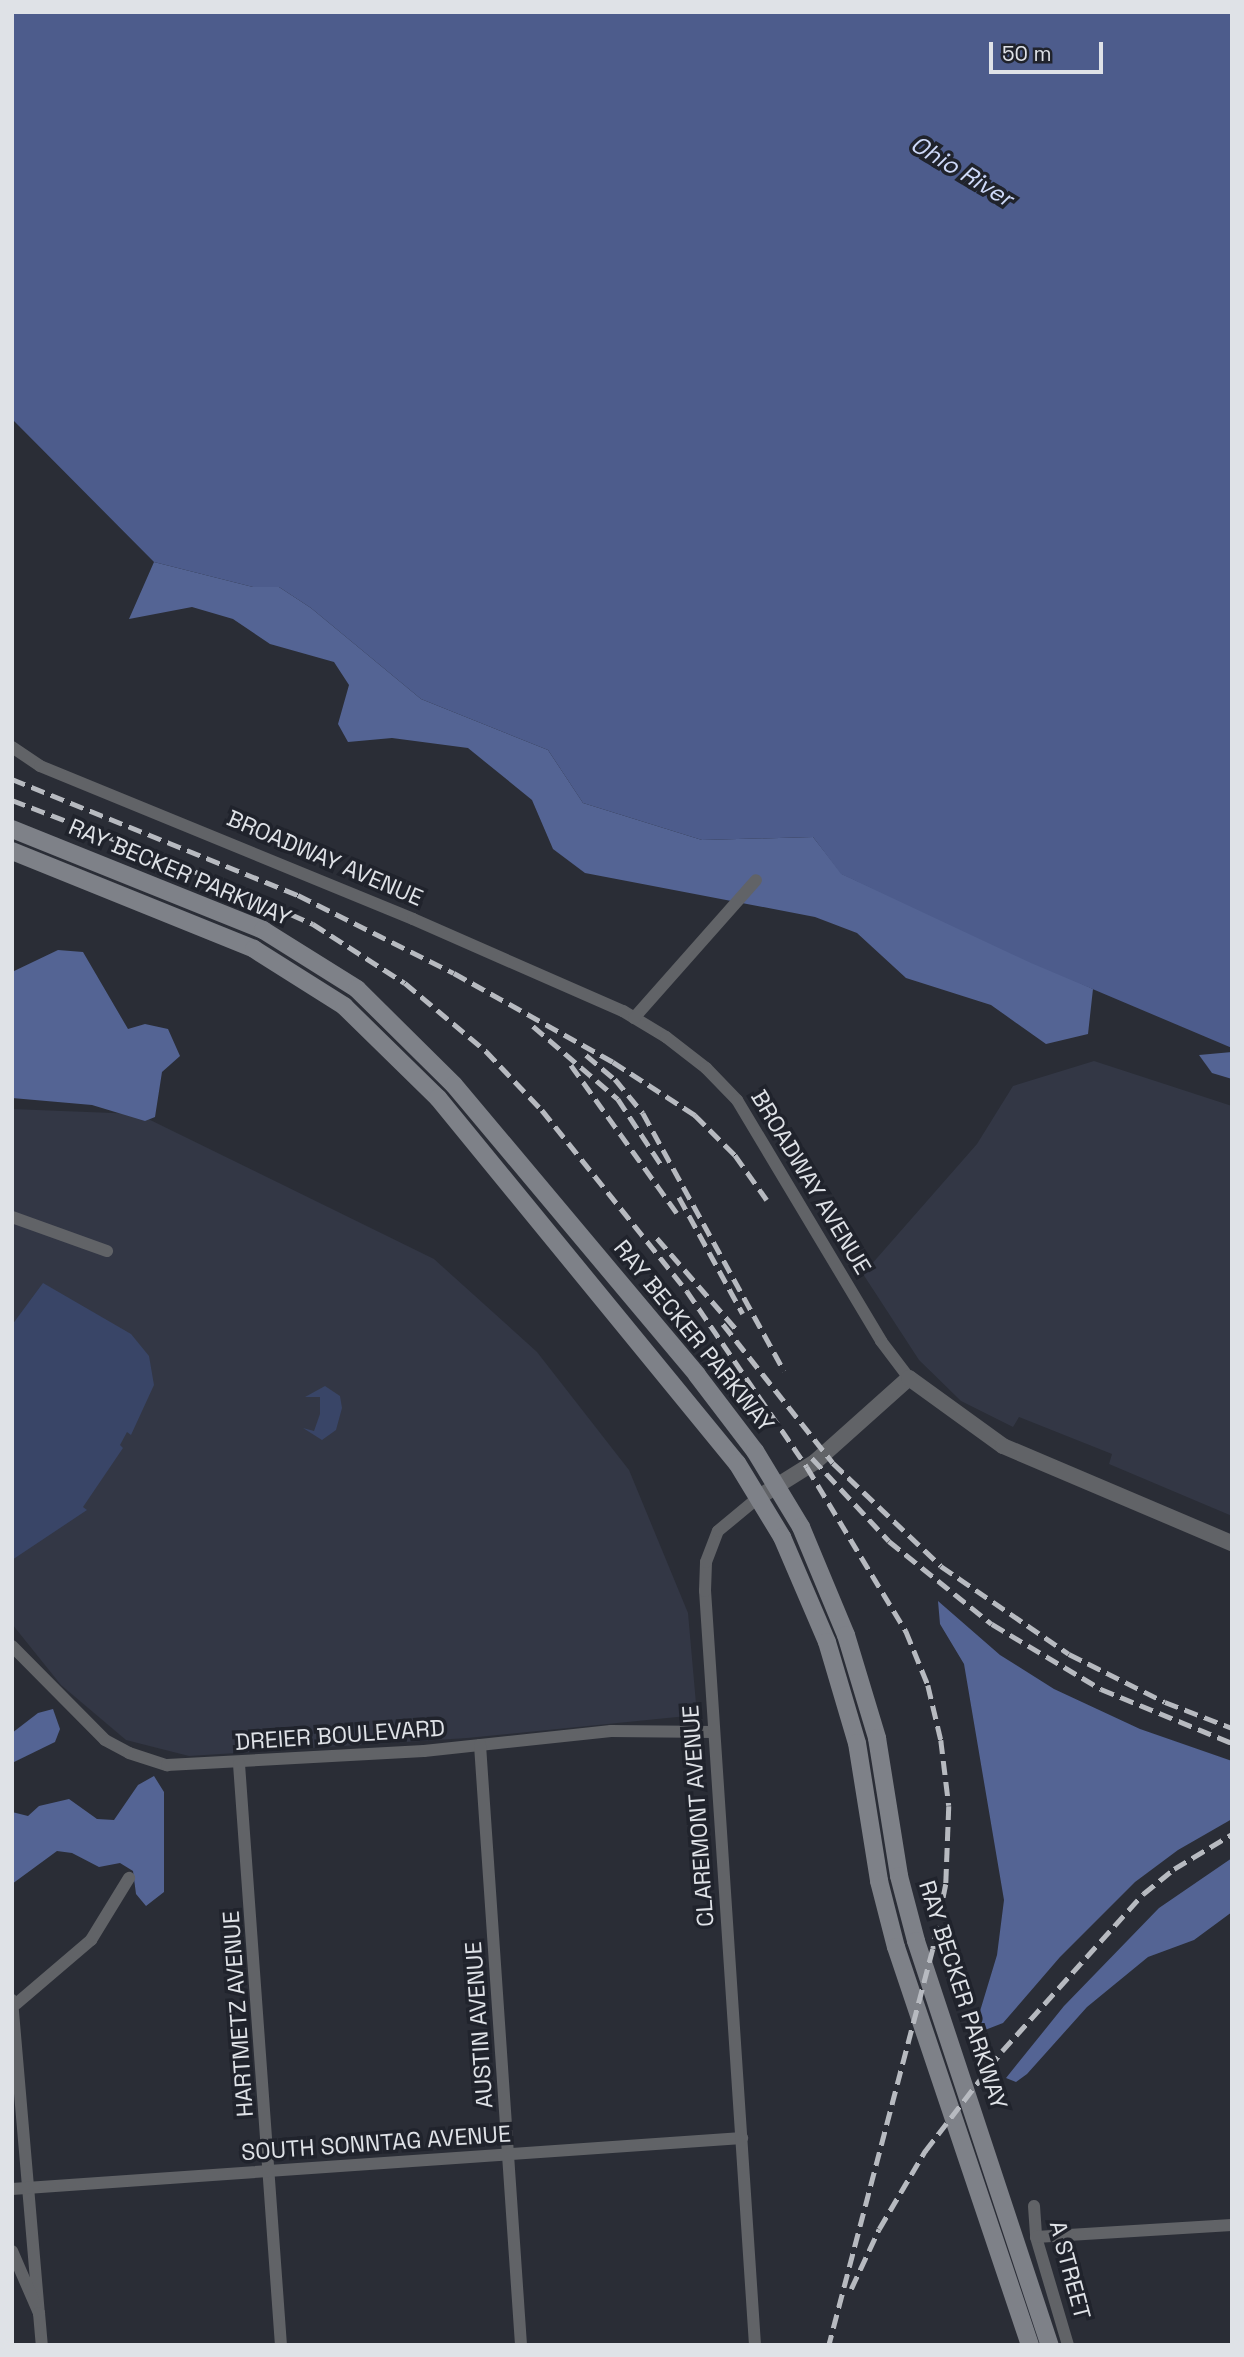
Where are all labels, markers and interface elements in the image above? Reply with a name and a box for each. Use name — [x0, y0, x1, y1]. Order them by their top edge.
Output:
scale bar — [992, 28, 1106, 72]
text: 50 m — [1002, 40, 1052, 67]
water label: Ohio River — [906, 129, 1018, 213]
street label: BROADWAY AVENUE — [223, 804, 427, 912]
street label: RAY BECKER PARKWAY — [64, 813, 296, 931]
street label: BROADWAY AVENUE — [745, 1085, 877, 1279]
street label: RAY BECKER PARKWAY — [608, 1234, 780, 1438]
street label: CLAREMONT AVENUE — [676, 1704, 720, 1928]
street label: DREIER BOULEVARD — [234, 1714, 446, 1756]
street label: RAY BECKER PARKWAY — [913, 1877, 1013, 2113]
street label: HARTMETZ AVENUE — [217, 1910, 259, 2118]
street label: AUSTIN AVENUE — [459, 1941, 499, 2109]
street label: SOUTH SONNTAG AVENUE — [240, 2120, 512, 2166]
street label: A STREET — [1044, 2218, 1096, 2322]

